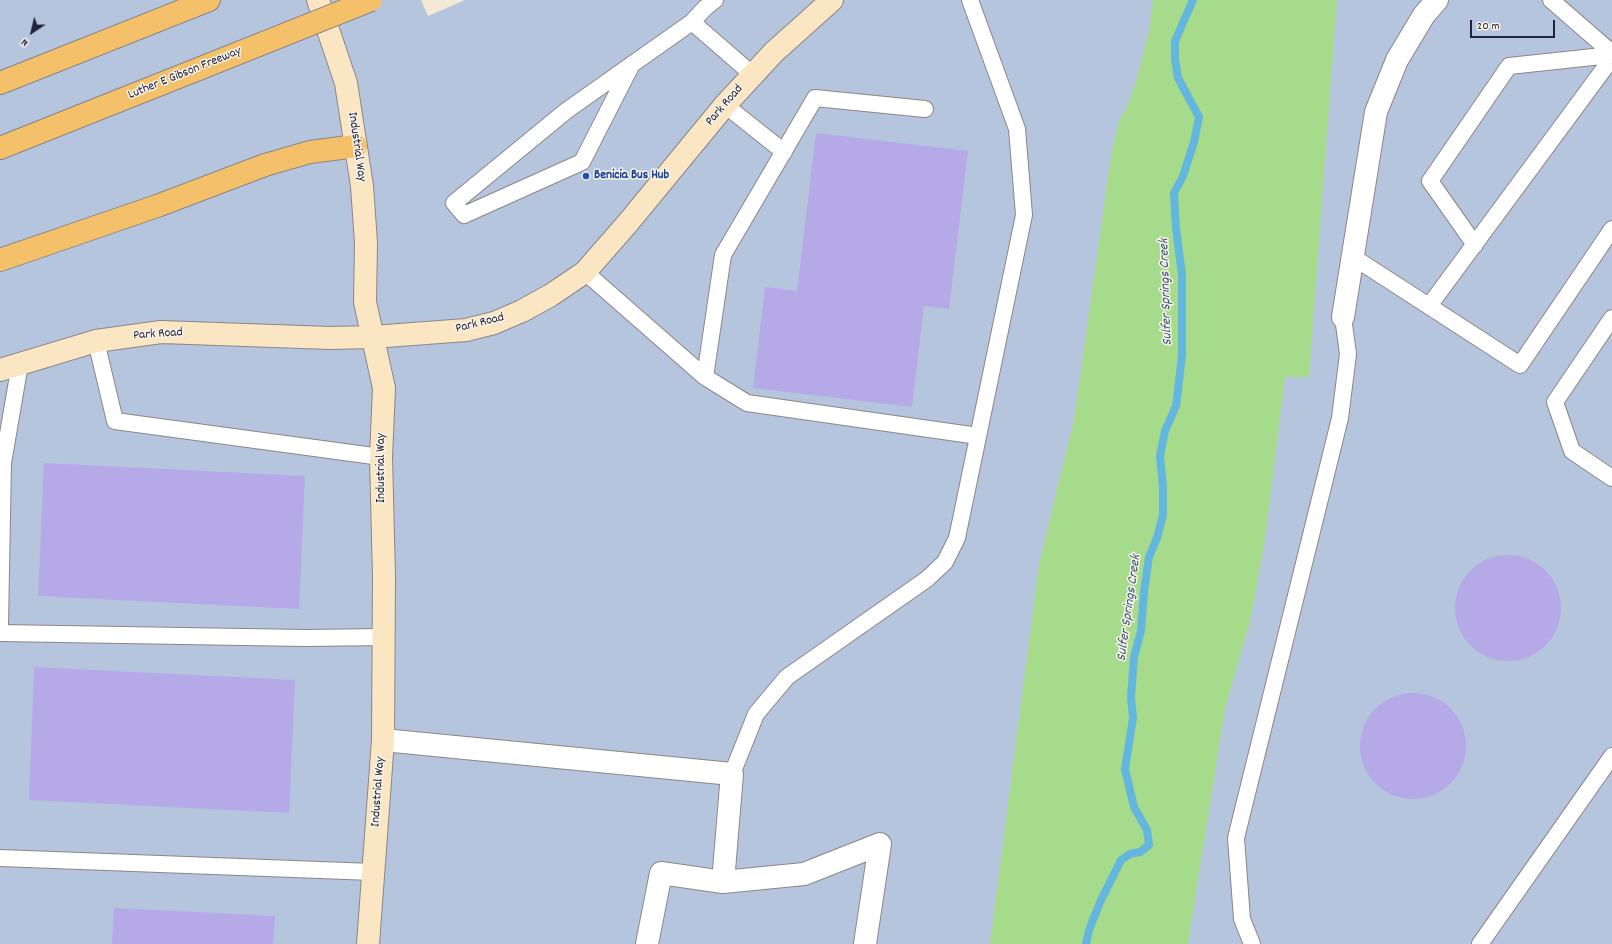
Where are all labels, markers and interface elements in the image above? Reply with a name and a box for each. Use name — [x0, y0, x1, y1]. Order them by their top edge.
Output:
north arrow — [12, 12, 52, 52]
scale bar — [1472, 12, 1557, 38]
text: 20 m — [1477, 18, 1500, 35]
text: N — [18, 34, 32, 50]
street label: Luther E Gibson Freeway — [126, 44, 244, 104]
street label: Park Road — [703, 82, 747, 130]
street label: Industrial Way — [343, 111, 369, 183]
place label: Benicia Bus Hub — [594, 168, 669, 184]
marker: Benicia Bus Hub — [581, 171, 591, 181]
water label: Sulfer Springs Creek — [1157, 238, 1177, 346]
street label: Park Road — [454, 310, 506, 338]
street label: Park Road — [133, 325, 183, 345]
street label: Industrial Way — [374, 433, 390, 503]
water label: Sulfer Springs Creek — [1114, 554, 1146, 662]
street label: Industrial Way — [369, 756, 389, 828]

